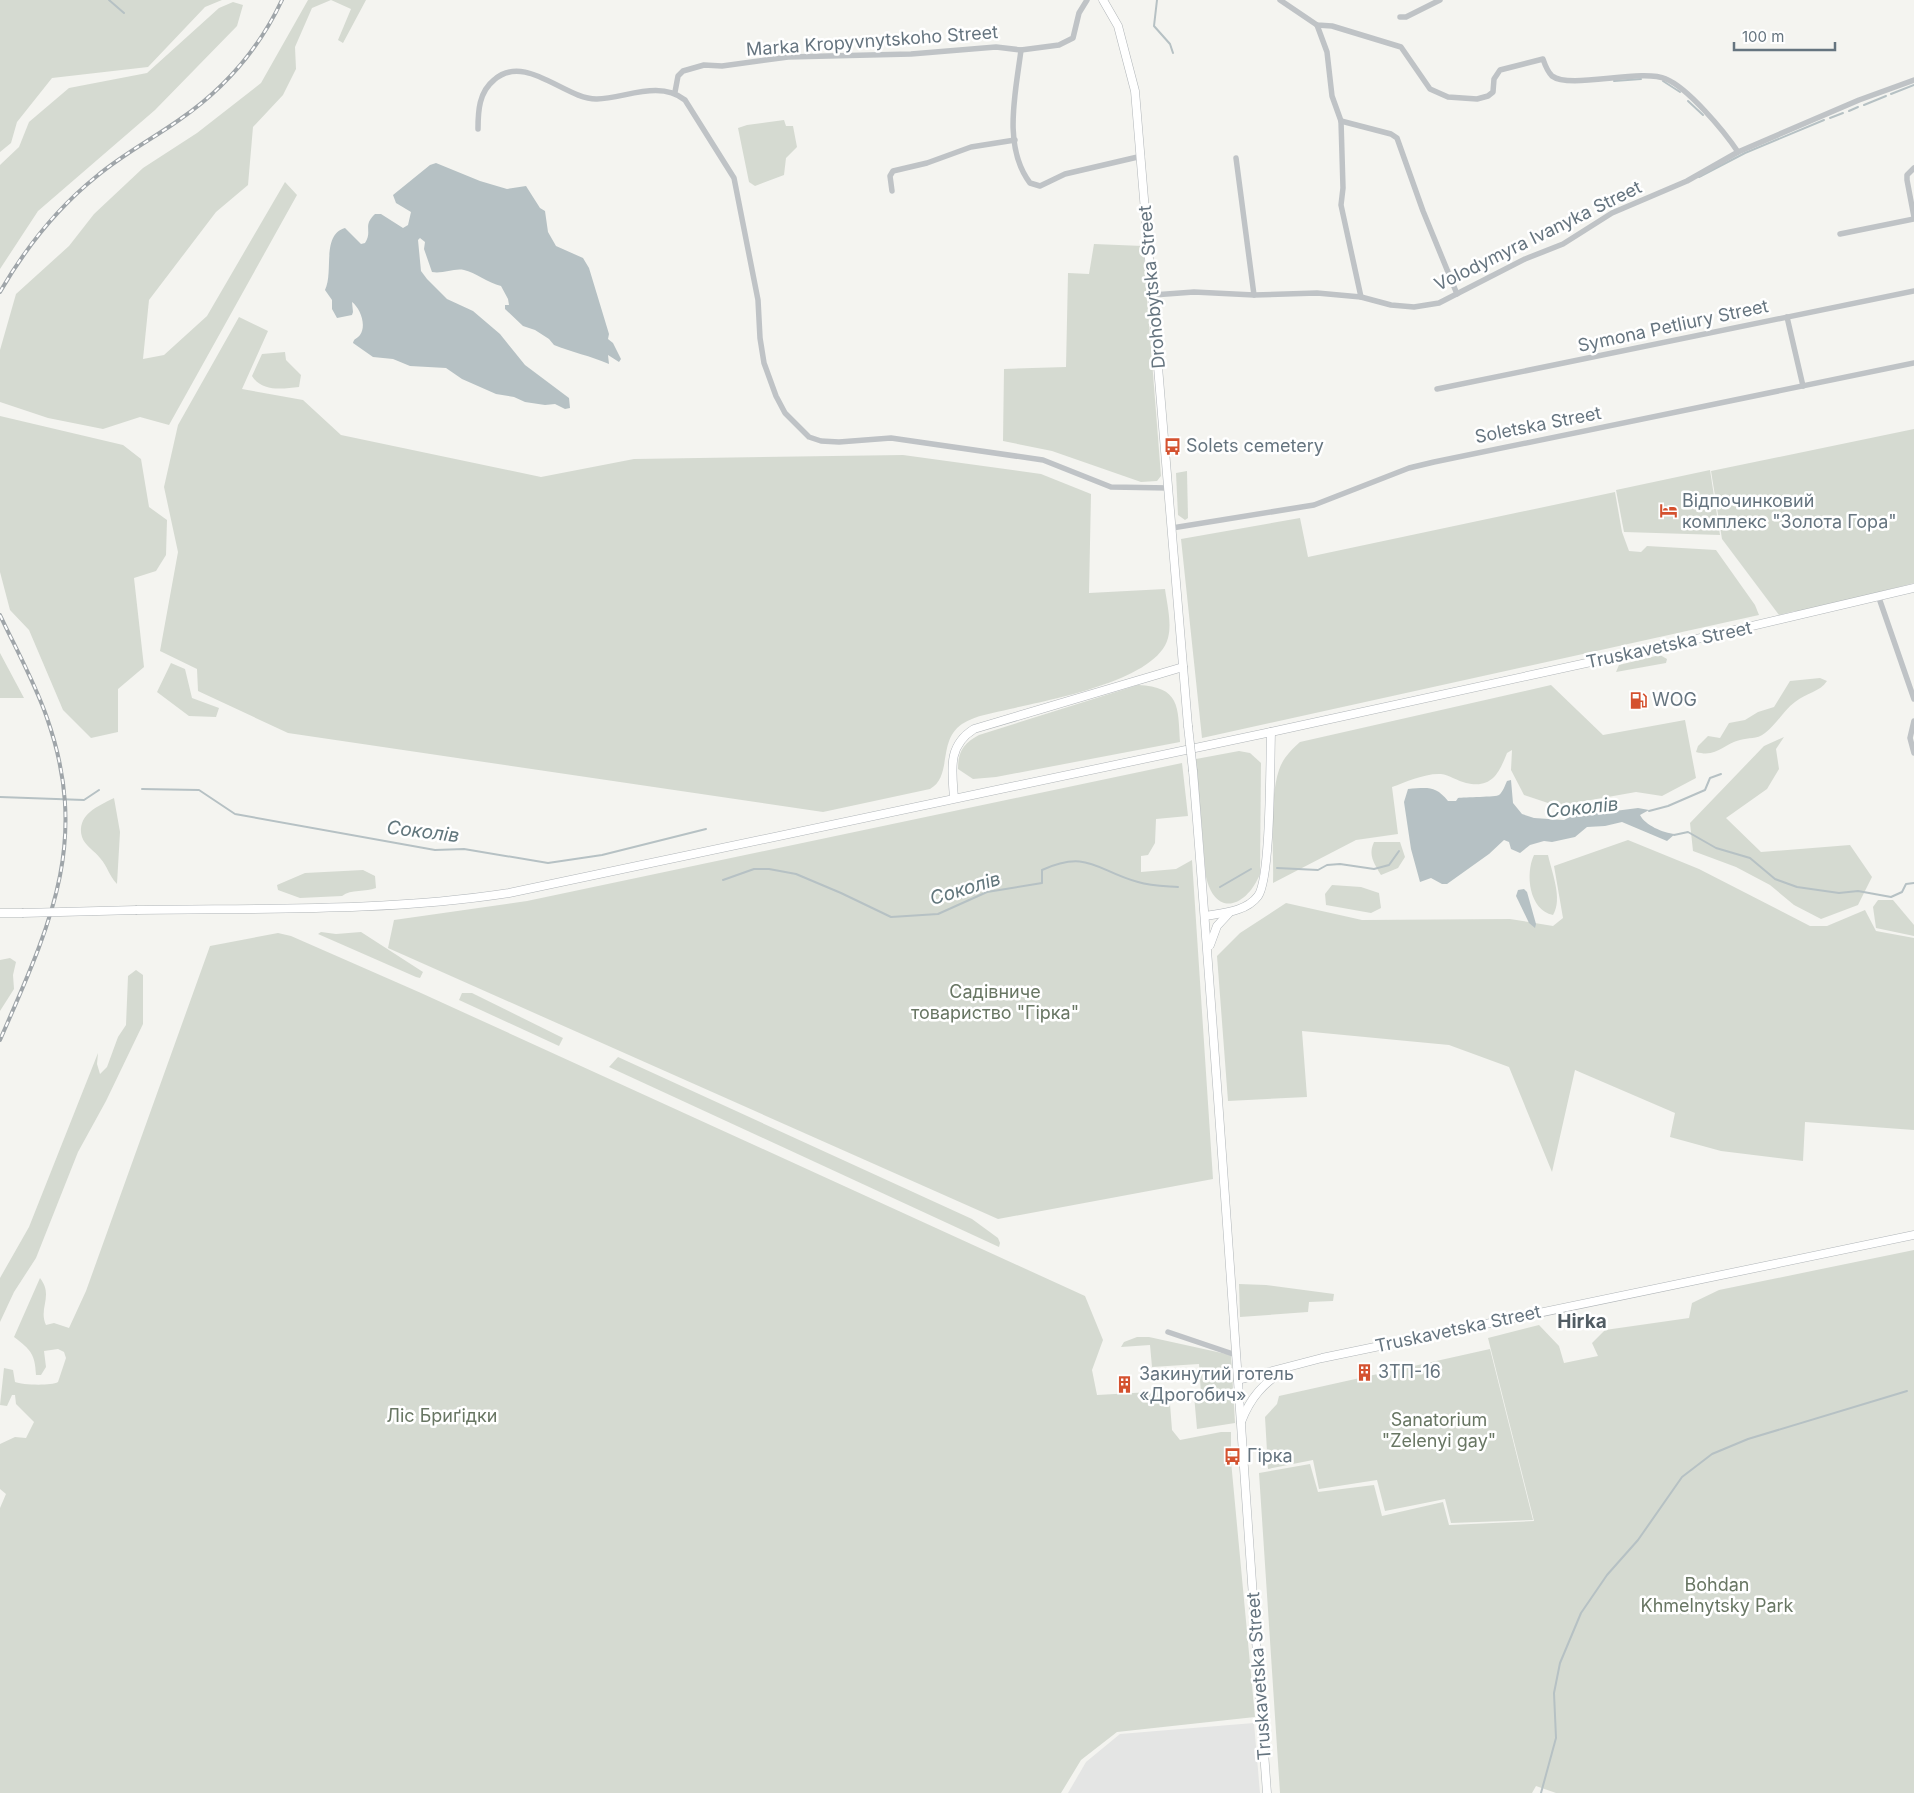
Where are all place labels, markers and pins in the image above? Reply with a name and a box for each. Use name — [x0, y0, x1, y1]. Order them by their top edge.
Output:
place label: Solets cemetery — [1186, 435, 1324, 456]
bus stop icon: Solets cemetery — [1162, 436, 1182, 456]
place label: Відпочинковий комплекс "Золота Гора" — [1682, 490, 1897, 532]
hotel icon: Відпочинковий комплекс "Золота Гора" — [1658, 501, 1678, 521]
place label: WOG — [1652, 689, 1697, 710]
fuel station icon: WOG — [1628, 690, 1648, 710]
place label: ЗТП-16 — [1378, 1361, 1441, 1382]
building icon: ЗТП-16 — [1354, 1362, 1374, 1382]
place label: Закинутий готель «Дрогобич» — [1139, 1363, 1294, 1405]
building icon: Закинутий готель «Дрогобич» — [1115, 1374, 1135, 1394]
place label: Гірка — [1247, 1445, 1293, 1466]
bus stop icon: Гірка — [1223, 1446, 1243, 1466]

